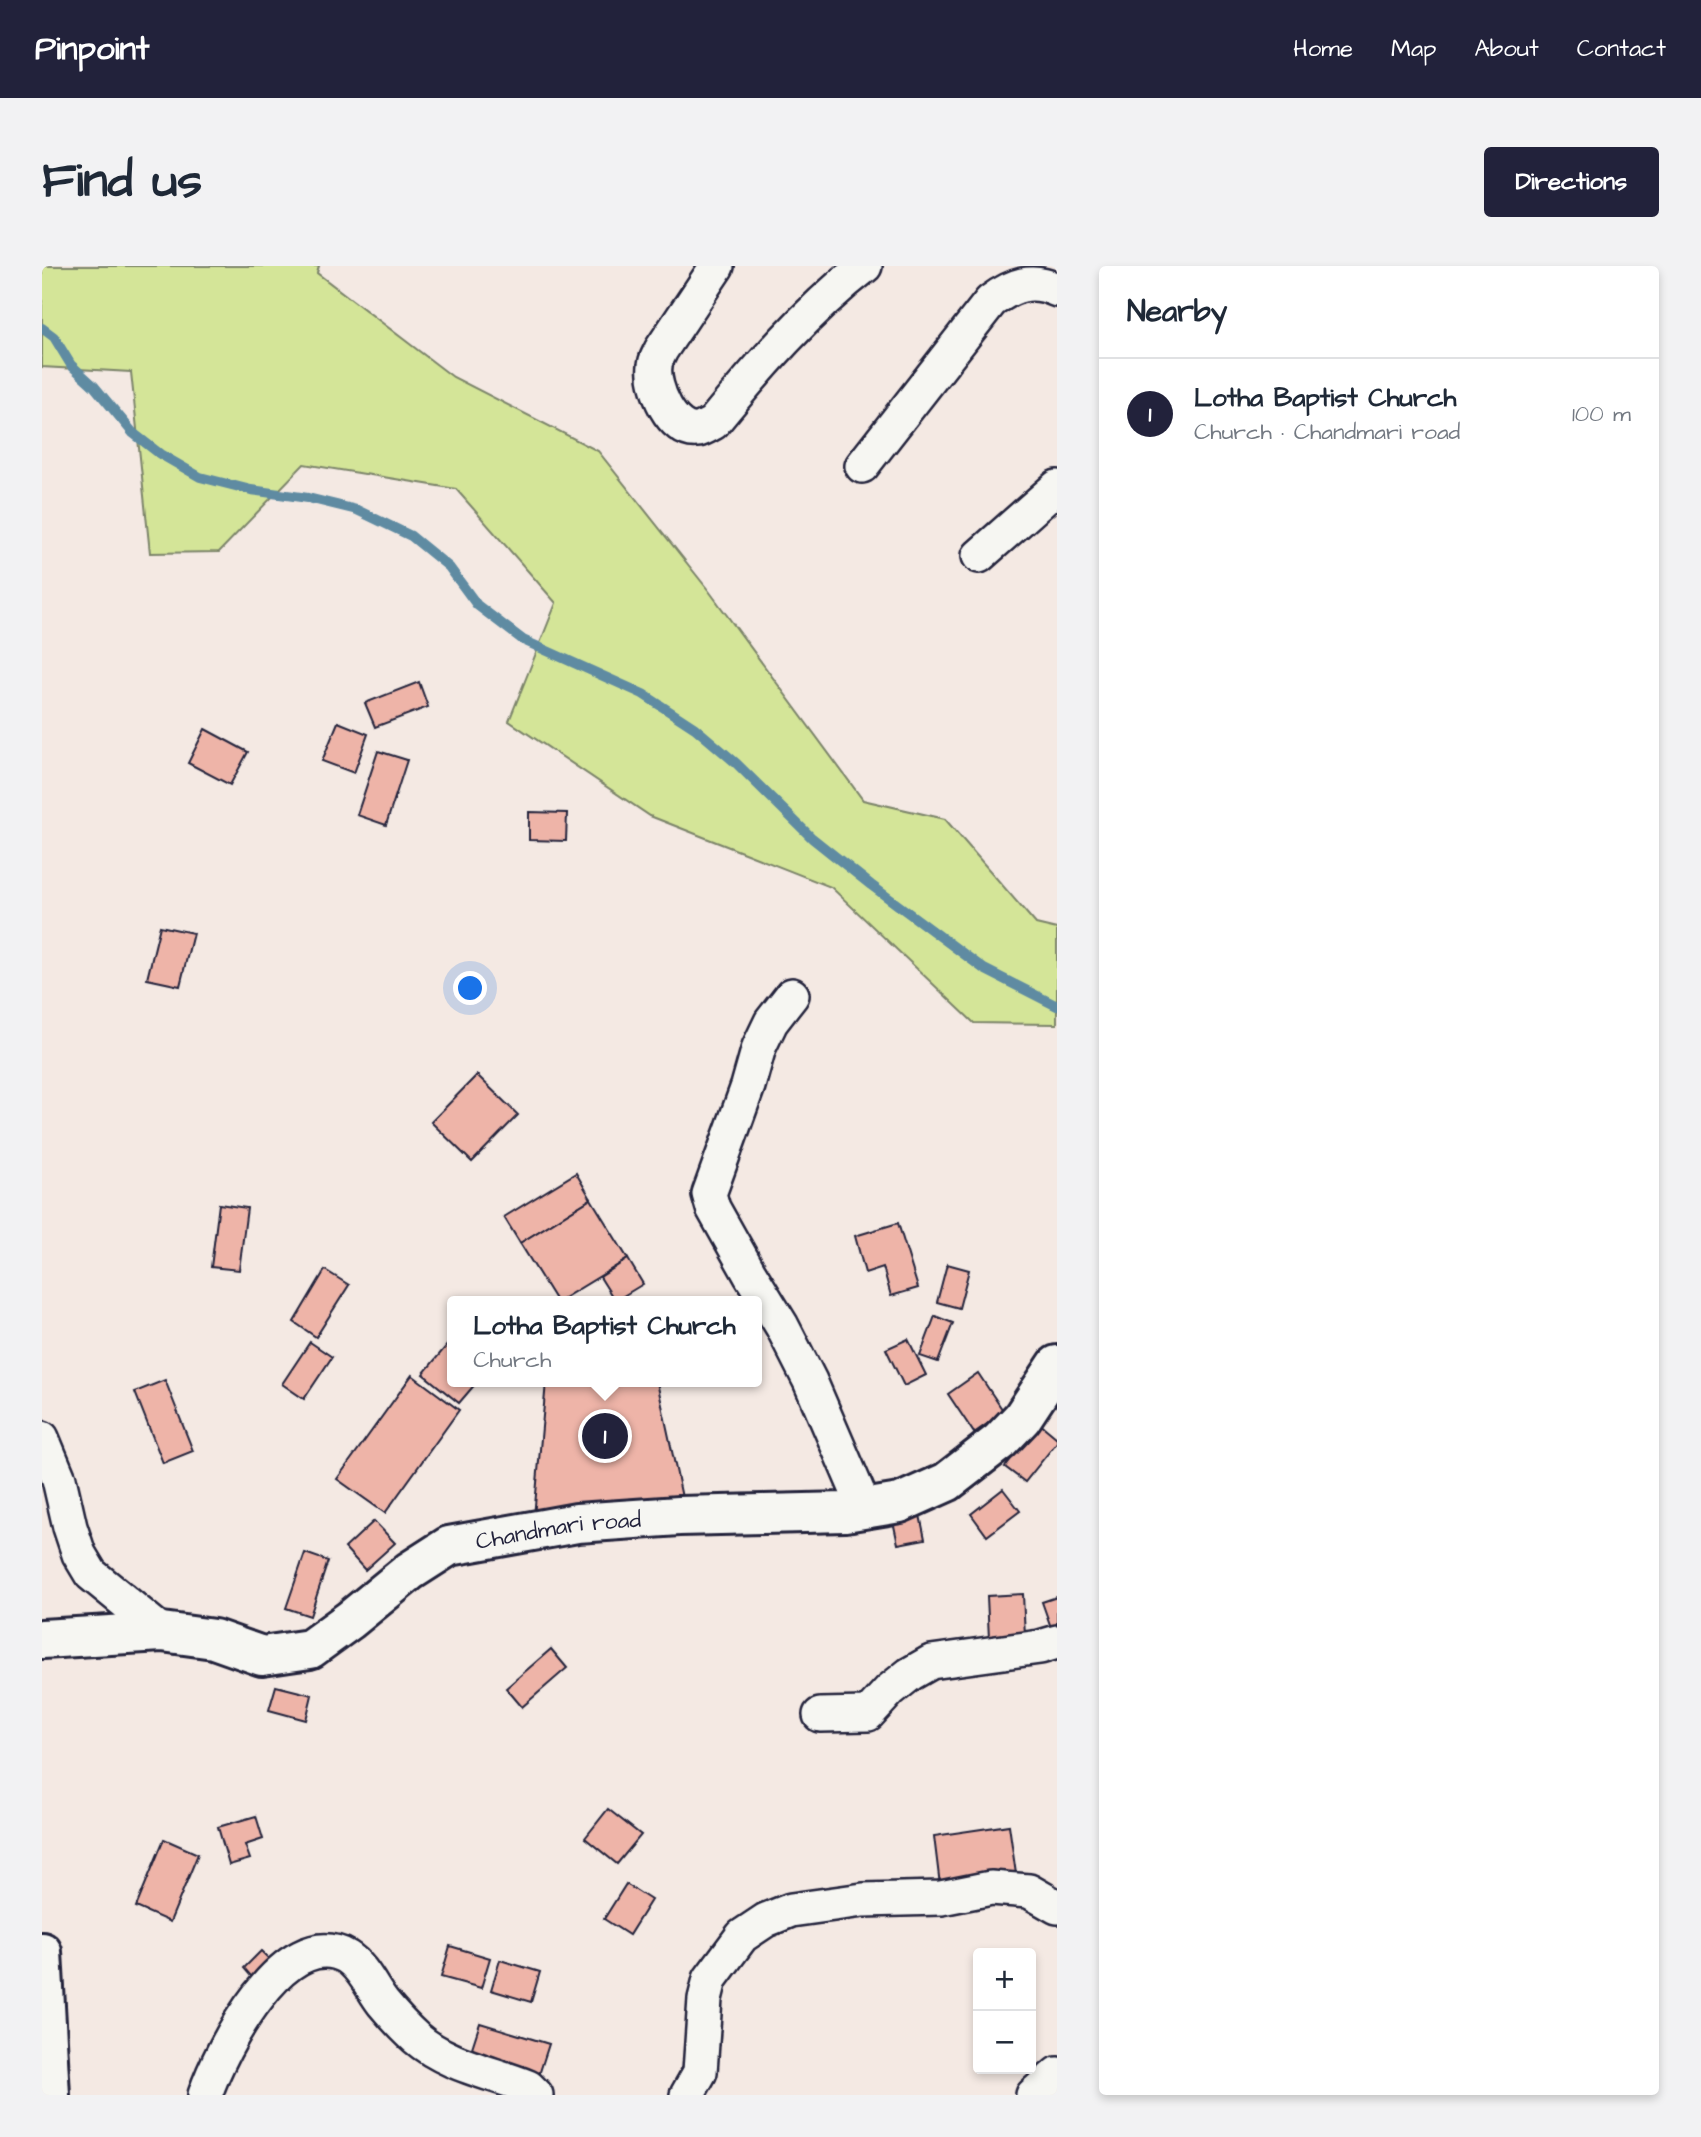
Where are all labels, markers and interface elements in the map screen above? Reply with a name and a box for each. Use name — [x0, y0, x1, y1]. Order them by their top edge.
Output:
text: Pinpoint — [35, 26, 149, 72]
text: Home — [1293, 32, 1353, 66]
text: Map — [1391, 32, 1436, 66]
text: About — [1474, 32, 1539, 66]
text: Contact — [1577, 32, 1666, 66]
button: Directions — [1484, 147, 1659, 217]
text: Find us — [42, 148, 202, 216]
text: Nearby — [1127, 291, 1227, 333]
text: Lotha Baptist Church — [1194, 380, 1456, 416]
text: 1 — [1149, 398, 1151, 430]
text: 100 m — [1572, 398, 1631, 430]
text: Church · Chandmari road — [1194, 416, 1460, 448]
your location — [453, 971, 487, 1005]
popup — [447, 1296, 762, 1387]
text: Lotha Baptist Church — [473, 1308, 736, 1344]
text: Church — [473, 1344, 551, 1376]
pin: 1 — [582, 1410, 628, 1462]
street label: Chandmari road — [473, 1504, 642, 1558]
map controls — [973, 1948, 1036, 2074]
button: + — [973, 1948, 1036, 2011]
button: − — [973, 2011, 1036, 2074]

